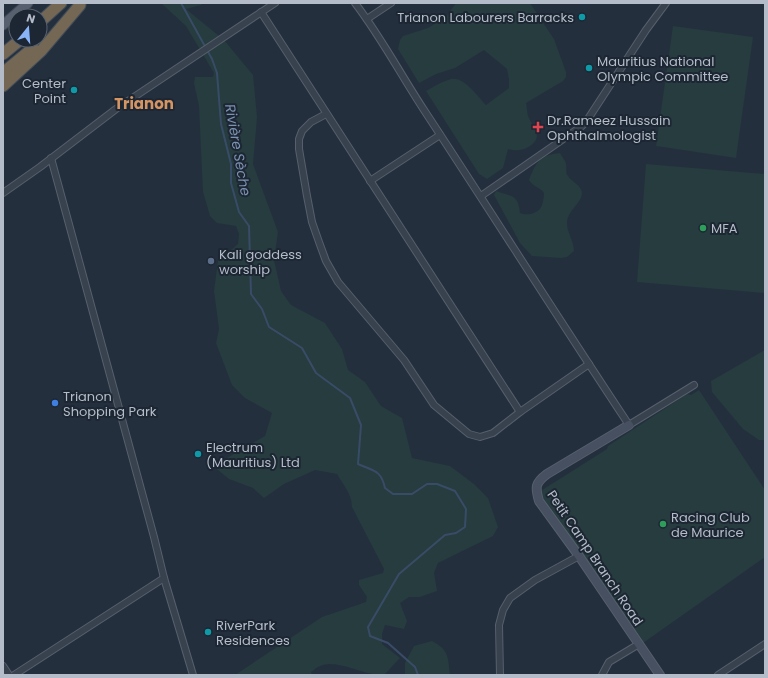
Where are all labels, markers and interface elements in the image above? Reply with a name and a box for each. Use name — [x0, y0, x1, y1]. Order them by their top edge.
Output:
north arrow — [8, 8, 48, 48]
place label: Trianon Labourers Barracks — [397, 8, 574, 27]
text: N — [25, 10, 37, 27]
marker: Trianon Labourers Barracks — [577, 12, 587, 22]
place label: Mauritius National Olympic Committee — [597, 52, 728, 86]
marker: Mauritius National Olympic Committee — [584, 63, 594, 73]
place label: Center Point — [22, 74, 66, 108]
marker: Center Point — [69, 85, 79, 95]
district label: Trianon — [114, 93, 174, 114]
water label: Rivière Sèche — [220, 102, 256, 198]
place label: Dr.Rameez Hussain Ophthalmologist — [547, 111, 671, 145]
marker: Dr.Rameez Hussain Ophthalmologist — [532, 121, 544, 133]
place label: MFA — [711, 219, 738, 238]
marker: MFA — [698, 223, 708, 233]
place label: Kali goddess worship — [219, 245, 302, 279]
marker: Kali goddess worship — [206, 256, 216, 266]
place label: Trianon Shopping Park — [63, 387, 157, 421]
marker: Trianon Shopping Park — [50, 398, 60, 408]
place label: Electrum (Mauritius) Ltd — [206, 438, 300, 472]
marker: Electrum (Mauritius) Ltd — [193, 449, 203, 459]
street label: Petit Camp Branch Road — [542, 487, 648, 629]
place label: Racing Club de Maurice — [671, 508, 750, 542]
marker: Racing Club de Maurice — [658, 519, 668, 529]
place label: RiverPark Residences — [216, 616, 290, 650]
marker: RiverPark Residences — [203, 627, 213, 637]

